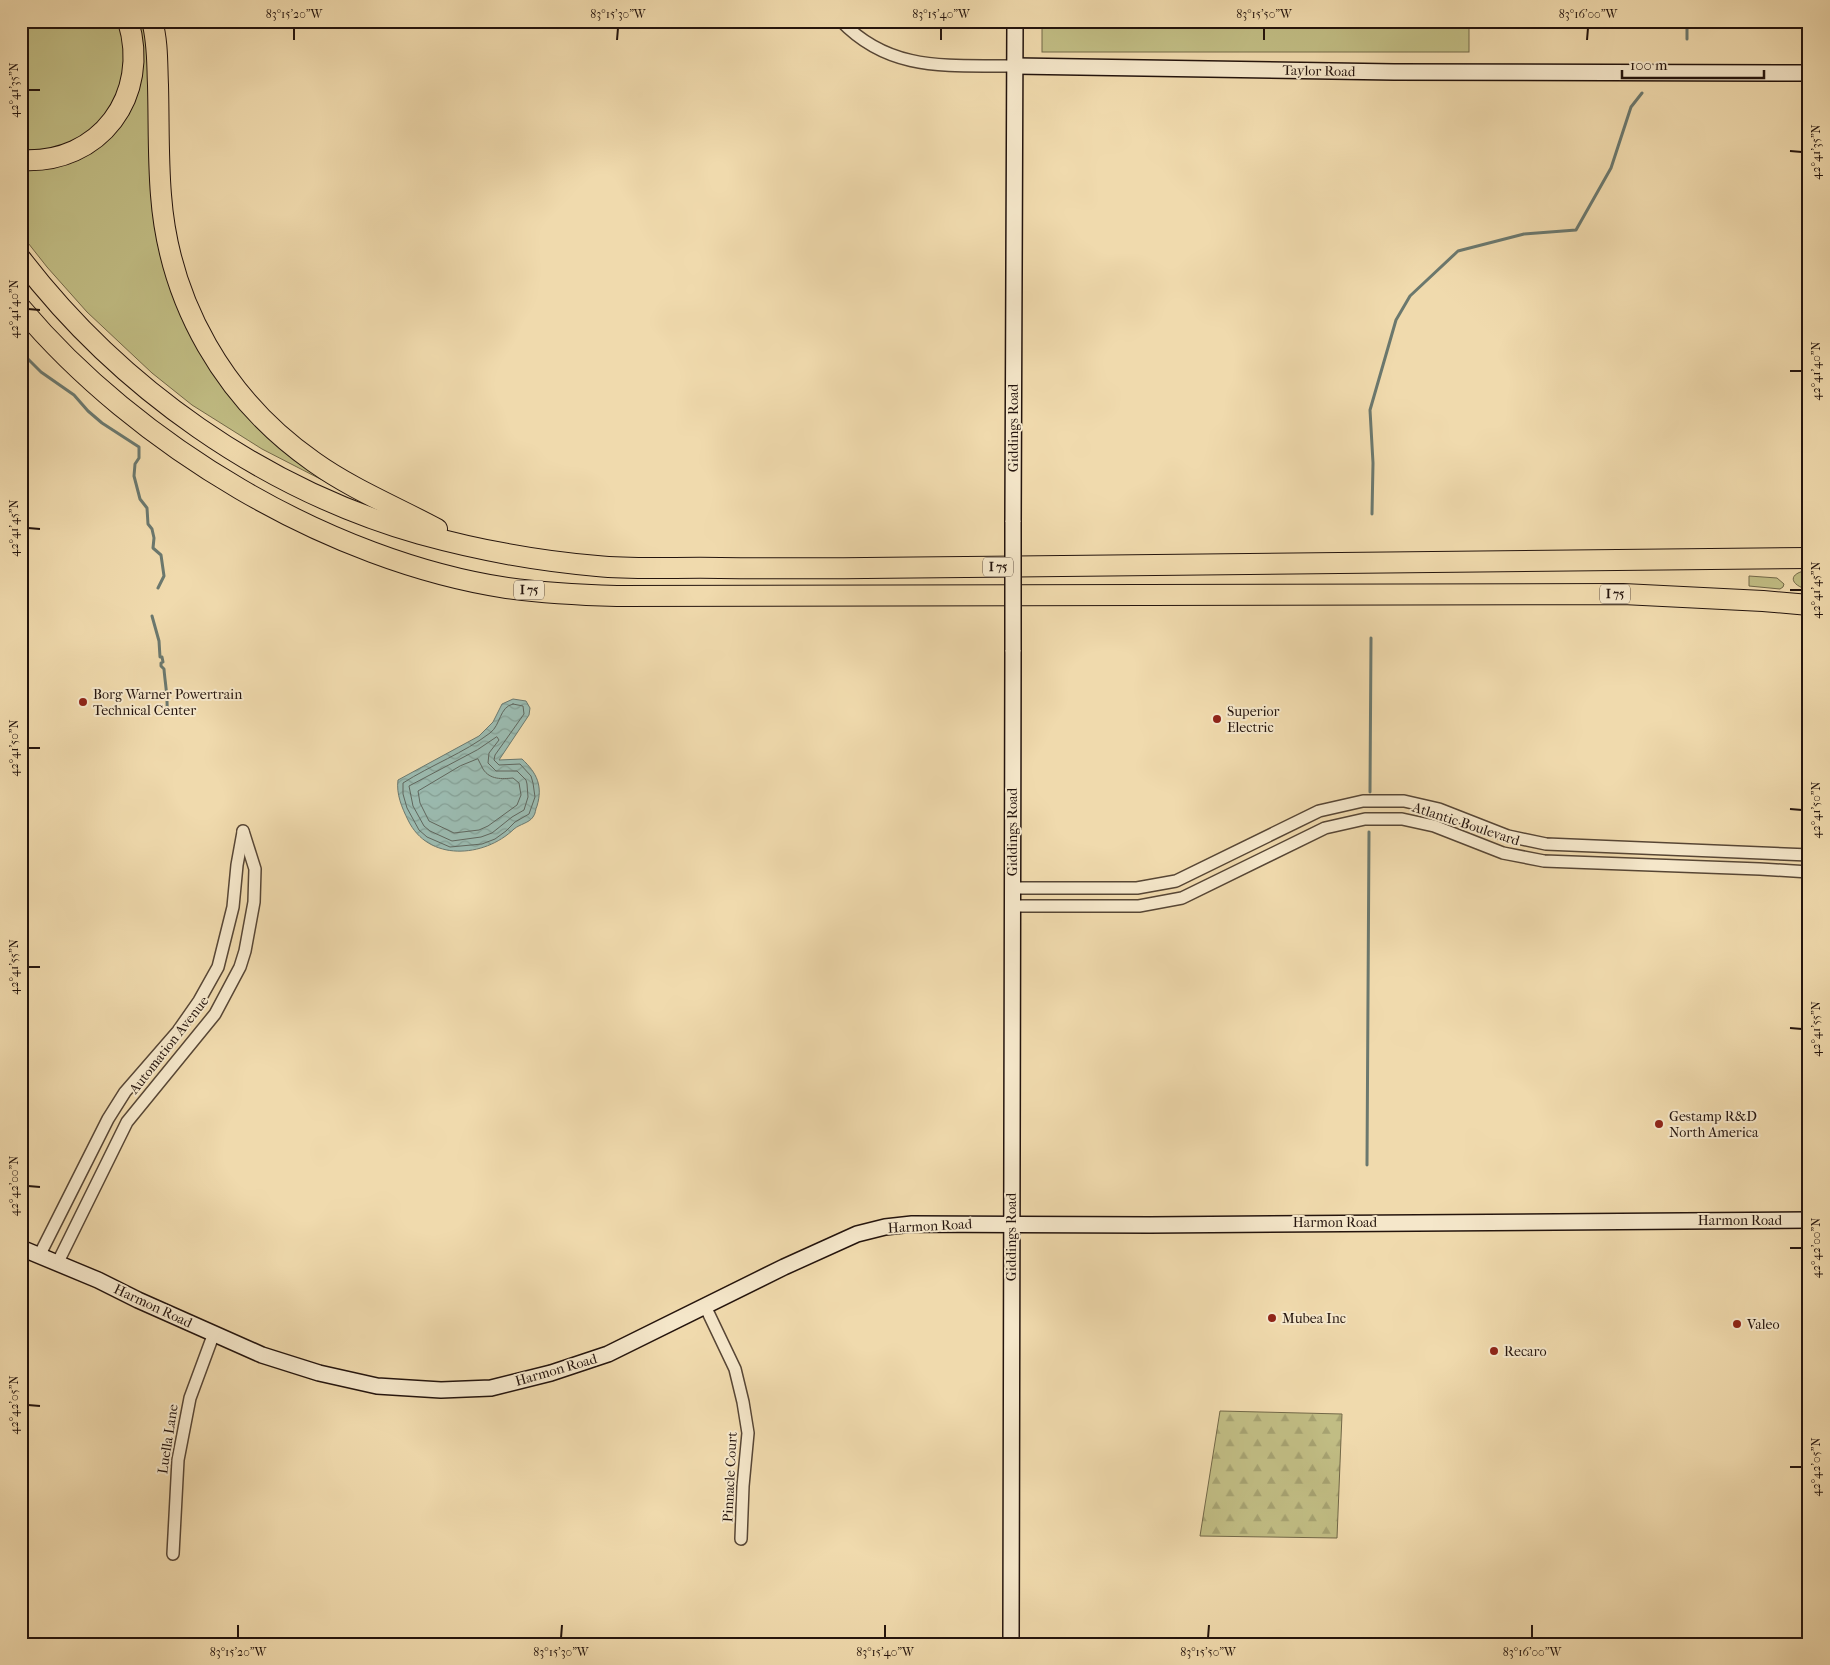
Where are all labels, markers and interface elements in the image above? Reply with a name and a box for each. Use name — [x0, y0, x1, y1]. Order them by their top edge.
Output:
text: 83°15'20"W — [266, 7, 323, 21]
text: 83°15'30"W — [590, 7, 647, 21]
text: 83°15'40"W — [912, 7, 971, 21]
text: 83°15'50"W — [1236, 7, 1293, 21]
text: 83°16'00"W — [1559, 7, 1618, 21]
scale bar — [1622, 48, 1765, 80]
text: 100 m — [1630, 56, 1668, 74]
text: 42°41'35"N — [7, 62, 21, 118]
street label: Taylor Road — [1282, 62, 1356, 80]
text: 42°41'35"N — [1809, 124, 1823, 180]
text: 42°41'40"N — [7, 279, 21, 339]
text: 42°41'40"N — [1809, 341, 1823, 401]
street label: Giddings Road — [1005, 383, 1022, 472]
text: 42°41'45"N — [7, 499, 21, 557]
road number: I 75 — [983, 558, 1013, 576]
text: 42°41'45"N — [1809, 561, 1823, 619]
road number: I 75 — [514, 580, 544, 600]
road number: I 75 — [1600, 584, 1630, 604]
place label: Borg Warner Powertrain Technical Center — [93, 686, 242, 719]
marker: Borg Warner Powertrain Technical Center — [77, 696, 89, 708]
place label: Superior Electric — [1227, 703, 1280, 736]
marker: Superior Electric — [1211, 713, 1223, 725]
text: 42°41'50"N — [7, 719, 21, 777]
text: 42°41'50"N — [1809, 781, 1823, 839]
street label: Giddings Road — [1004, 787, 1021, 876]
street label: Atlantic Boulevard — [1409, 798, 1522, 849]
text: 42°41'55"N — [7, 939, 21, 995]
street label: Automation Avenue — [125, 993, 212, 1098]
text: 42°41'55"N — [1809, 1001, 1823, 1057]
place label: Gestamp R&D North America — [1669, 1108, 1759, 1141]
marker: Gestamp R&D North America — [1653, 1118, 1665, 1130]
text: 42°42'00"N — [7, 1156, 21, 1216]
street label: Giddings Road — [1003, 1192, 1020, 1281]
street label: Harmon Road — [1698, 1212, 1783, 1229]
street label: Harmon Road — [1293, 1214, 1378, 1231]
street label: Harmon Road — [887, 1215, 973, 1237]
text: 42°42'00"N — [1809, 1218, 1823, 1278]
street label: Harmon Road — [111, 1280, 195, 1332]
place label: Mubea Inc — [1282, 1310, 1346, 1327]
marker: Mubea Inc — [1266, 1312, 1278, 1324]
place label: Valeo — [1746, 1316, 1780, 1333]
marker: Valeo — [1731, 1318, 1743, 1330]
place label: Recaro — [1504, 1343, 1547, 1360]
marker: Recaro — [1488, 1345, 1500, 1357]
street label: Harmon Road — [513, 1350, 599, 1390]
text: 42°42'05"N — [7, 1375, 21, 1435]
street label: Luella Lane — [154, 1403, 182, 1475]
street label: Pinnacle Court — [719, 1431, 741, 1523]
text: 42°42'05"N — [1809, 1437, 1823, 1497]
text: 83°15'20"W — [210, 1645, 267, 1659]
text: 83°15'30"W — [533, 1645, 590, 1659]
text: 83°15'40"W — [856, 1645, 915, 1659]
text: 83°15'50"W — [1180, 1645, 1237, 1659]
text: 83°16'00"W — [1503, 1645, 1562, 1659]

